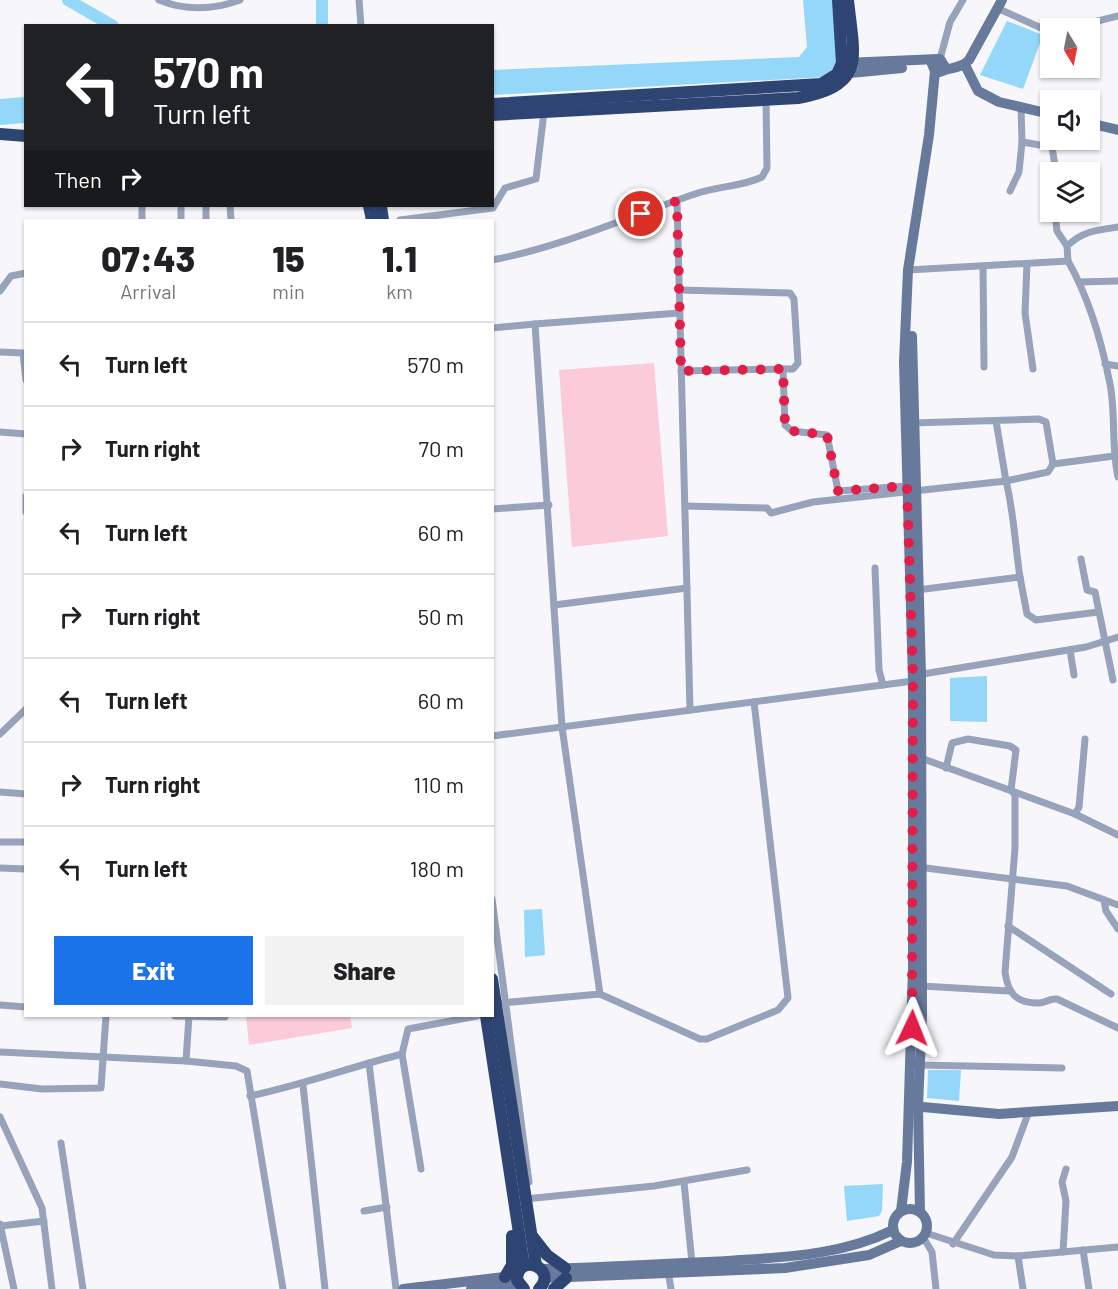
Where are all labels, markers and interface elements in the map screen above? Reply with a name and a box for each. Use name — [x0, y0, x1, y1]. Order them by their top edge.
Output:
north arrow — [1040, 18, 1100, 78]
map controls — [1040, 18, 1100, 222]
text: 570 m — [153, 46, 264, 96]
icon: left — [54, 48, 132, 126]
button: sound — [1040, 90, 1100, 150]
text: Turn left — [153, 97, 251, 129]
icon: right — [114, 162, 147, 195]
button: layers — [1040, 162, 1100, 222]
text: Then — [54, 166, 102, 192]
pin — [615, 188, 666, 239]
icon: arrive — [624, 197, 657, 230]
text: 07:43 — [101, 236, 195, 279]
text: 15 — [272, 236, 305, 279]
text: 1.1 — [382, 236, 417, 279]
text: Arrival — [120, 279, 176, 303]
text: min — [272, 279, 305, 303]
text: km — [386, 279, 413, 303]
icon: left — [54, 348, 87, 381]
text: Turn left — [105, 351, 188, 377]
text: 570 m — [407, 351, 464, 377]
icon: right — [54, 432, 87, 465]
text: Turn right — [105, 435, 200, 461]
text: 70 m — [419, 435, 464, 461]
icon: left — [54, 516, 87, 549]
text: Turn left — [105, 519, 188, 545]
text: 60 m — [418, 519, 464, 545]
icon: right — [54, 600, 87, 633]
text: Turn right — [105, 603, 200, 629]
text: 50 m — [418, 603, 464, 629]
icon: left — [54, 684, 87, 717]
text: Turn left — [105, 687, 188, 713]
text: 60 m — [418, 687, 464, 713]
icon: right — [54, 768, 87, 801]
text: Turn right — [105, 771, 200, 797]
text: 110 m — [414, 771, 464, 797]
icon: left — [54, 852, 87, 885]
text: Turn left — [105, 855, 188, 881]
text: 180 m — [410, 855, 464, 881]
button: Exit — [54, 936, 253, 1005]
button: Share — [265, 936, 464, 1005]
position arrow — [880, 996, 944, 1060]

